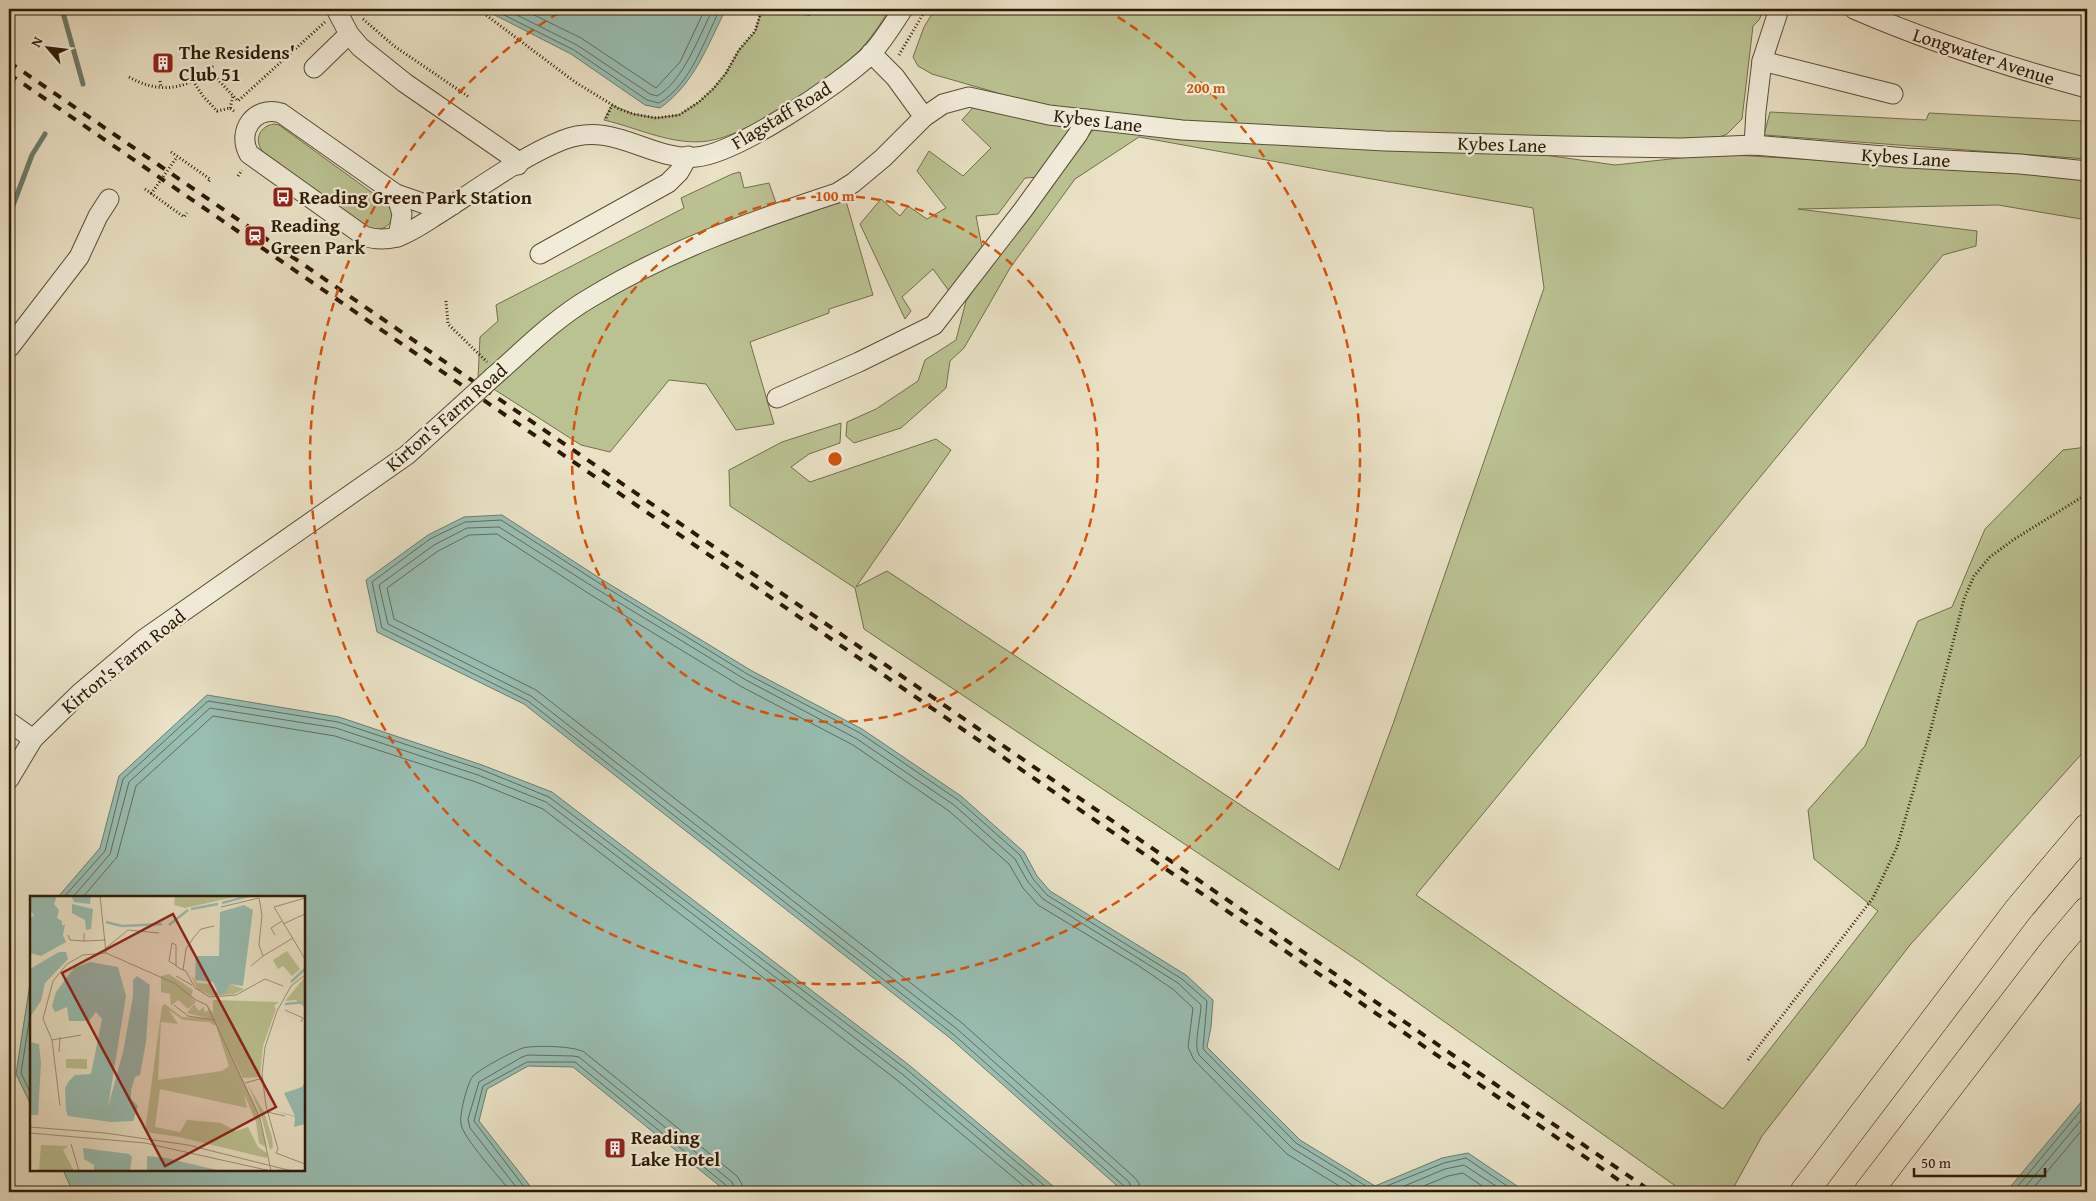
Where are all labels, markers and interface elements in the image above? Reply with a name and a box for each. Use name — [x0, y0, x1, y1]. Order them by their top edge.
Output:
street label: Longwater Avenue — [1910, 20, 2058, 92]
north arrow — [22, 22, 72, 72]
text: N — [25, 33, 48, 51]
place label: The Residens' Club 51 — [179, 38, 295, 88]
building icon: The Residens' Club 51 — [151, 51, 175, 75]
street label: Flagstaff Road — [726, 74, 837, 156]
text: 200 m — [1186, 77, 1226, 98]
street label: Kybes Lane — [1052, 101, 1144, 139]
street label: Kybes Lane — [1457, 128, 1547, 160]
street label: Kybes Lane — [1861, 140, 1951, 174]
place label: Reading Green Park Station — [299, 183, 533, 211]
bus stop icon: Reading Green Park Station — [271, 185, 295, 209]
text: 100 m — [815, 185, 855, 206]
place label: Reading Green Park — [271, 211, 366, 261]
station icon: Reading Green Park — [243, 224, 267, 248]
street label: Kirton's Farm Road — [379, 356, 514, 478]
centre of rings — [826, 450, 844, 468]
street label: Kirton's Farm Road — [55, 601, 192, 720]
inset map — [30, 896, 305, 1171]
place label: Reading Lake Hotel — [631, 1123, 720, 1173]
building icon: Reading Lake Hotel — [603, 1136, 627, 1160]
scale bar — [1914, 1146, 2045, 1178]
text: 50 m — [1921, 1152, 1952, 1173]

